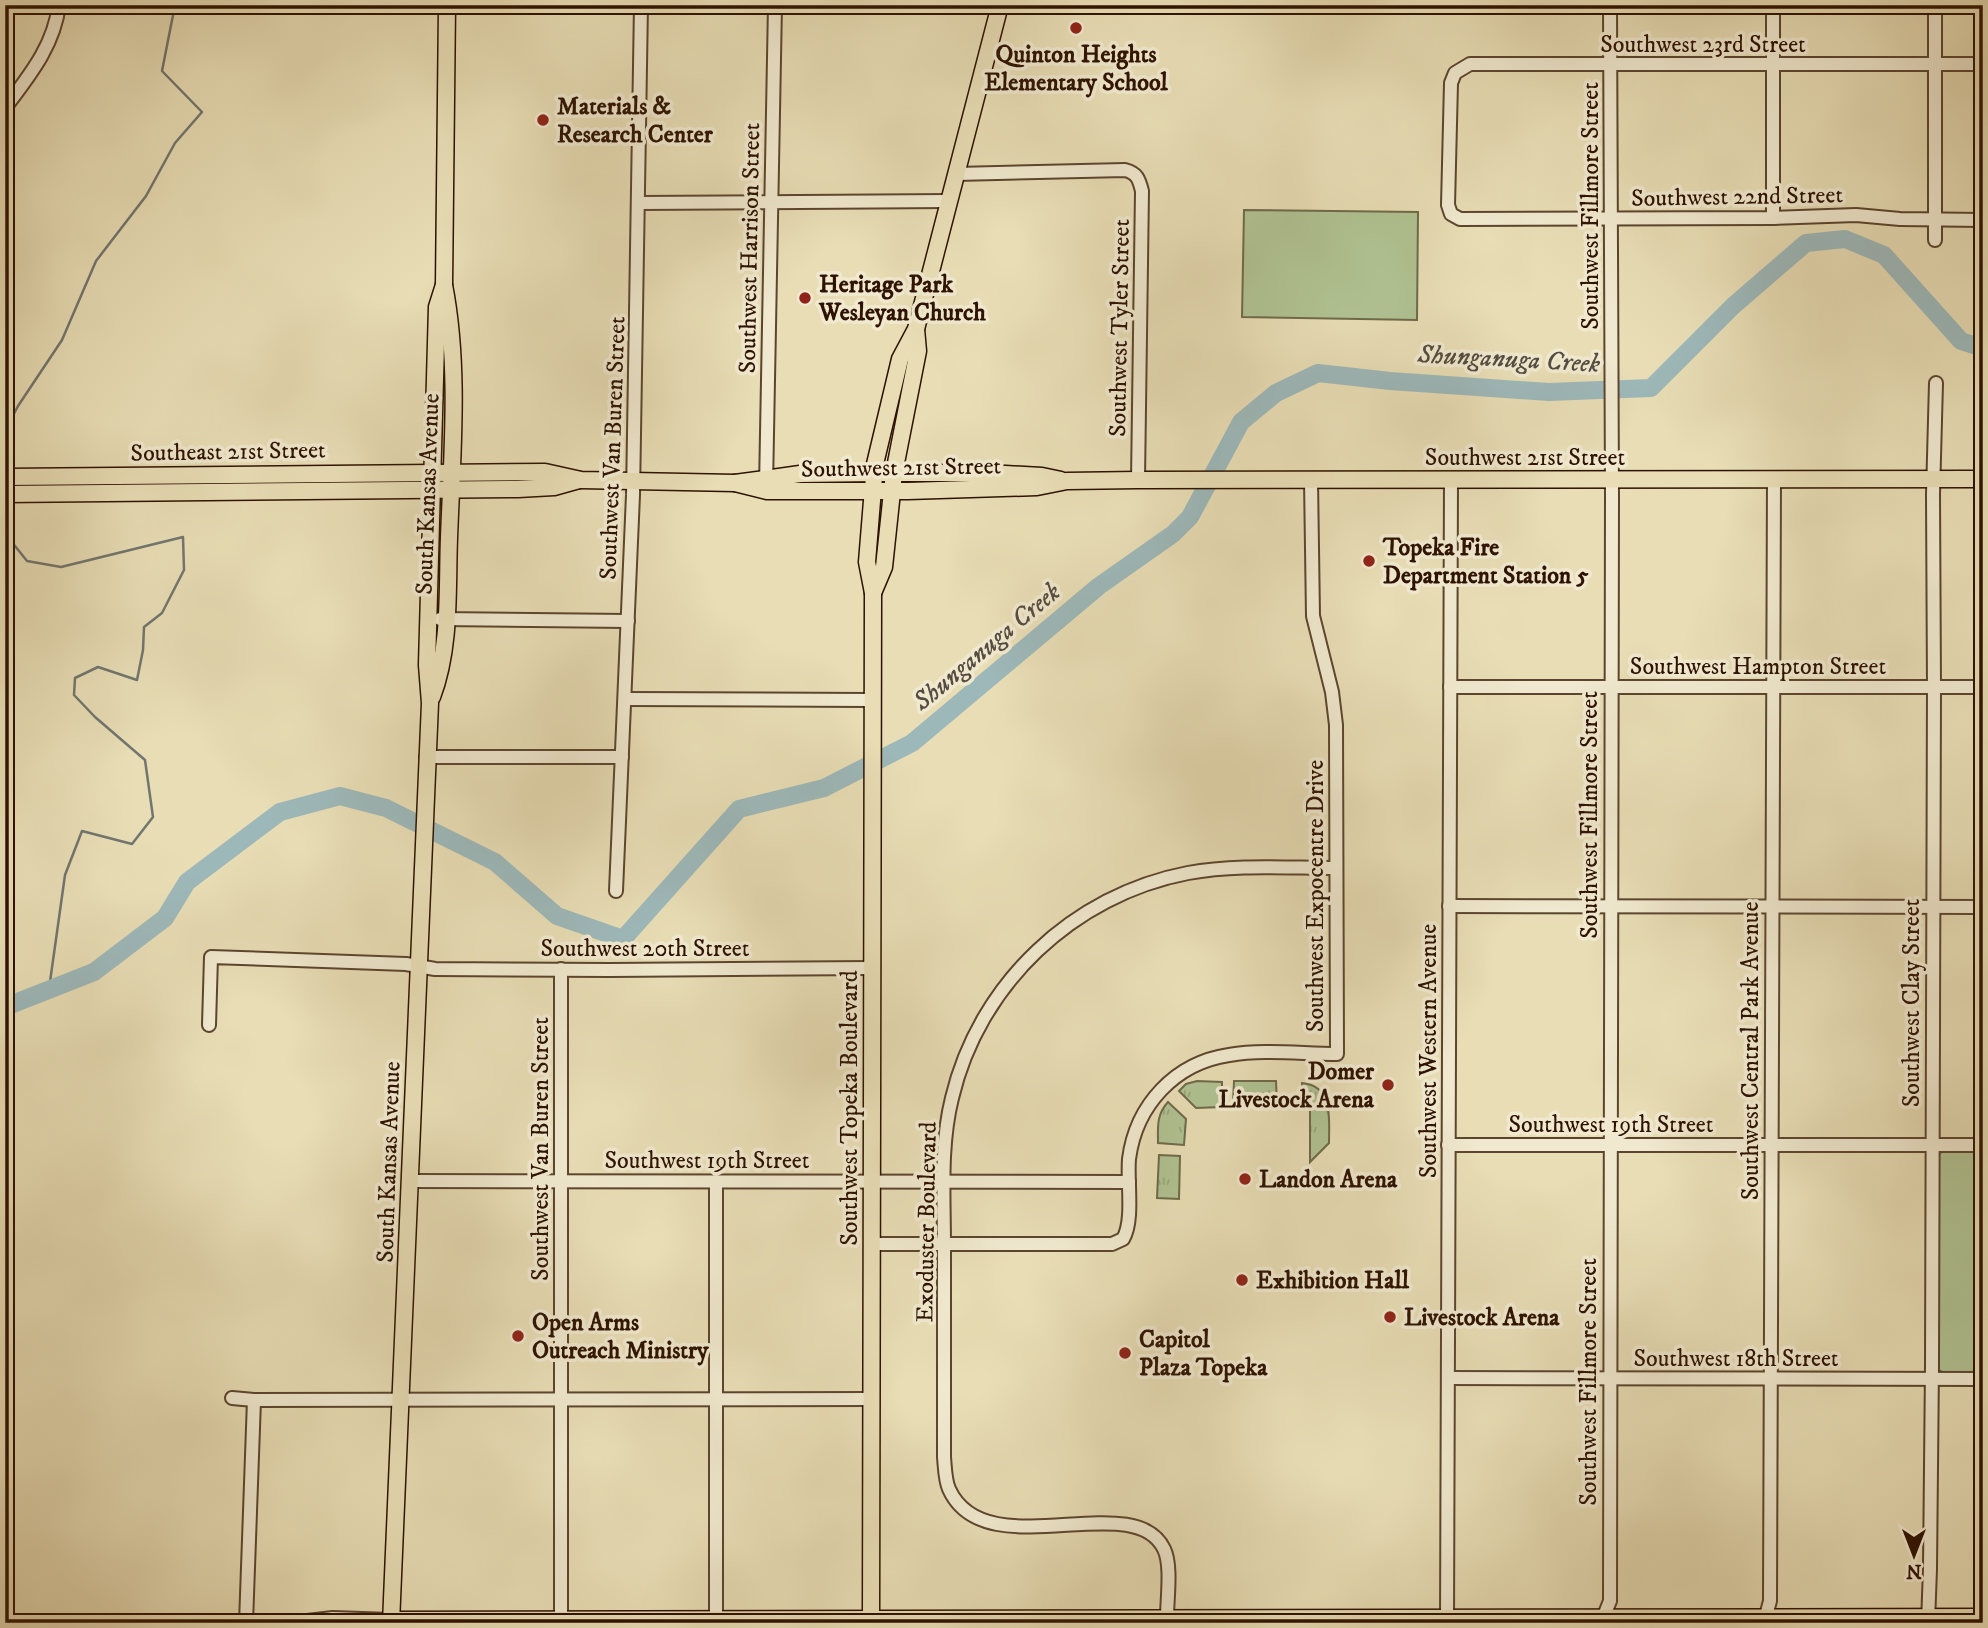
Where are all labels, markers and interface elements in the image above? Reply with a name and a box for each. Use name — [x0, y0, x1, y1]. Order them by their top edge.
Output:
marker: Quinton Heights Elementary School — [1068, 20, 1084, 36]
street label: Southwest 23rd Street — [1600, 30, 1806, 60]
place label: Quinton Heights Elementary School — [984, 40, 1169, 98]
street label: Southwest Fillmore Street — [1576, 82, 1606, 330]
place label: Materials & Research Center — [557, 92, 714, 150]
marker: Materials & Research Center — [535, 112, 551, 128]
street label: Southwest Harrison Street — [733, 122, 767, 374]
street label: Southwest 22nd Street — [1631, 180, 1844, 214]
street label: Southwest Tyler Street — [1103, 218, 1137, 437]
place label: Heritage Park Wesleyan Church — [818, 270, 986, 328]
marker: Heritage Park Wesleyan Church — [797, 290, 813, 306]
street label: Southwest Van Buren Street — [593, 315, 633, 580]
water label: Shunganuga Creek — [1416, 338, 1601, 381]
street label: South Kansas Avenue — [409, 393, 447, 595]
street label: Southeast 21st Street — [130, 435, 326, 469]
street label: Southwest 21st Street — [1425, 443, 1625, 473]
street label: Southwest 21st Street — [801, 451, 1002, 485]
place label: Topeka Fire Department Station 5 — [1382, 533, 1589, 591]
marker: Topeka Fire Department Station 5 — [1361, 553, 1377, 569]
water label: Shunganuga Creek — [906, 576, 1068, 719]
street label: Southwest Hampton Street — [1630, 652, 1886, 682]
street label: Southwest Fillmore Street — [1575, 691, 1605, 939]
street label: Southwest Expocentre Drive — [1301, 760, 1331, 1032]
street label: Southwest Clay Street — [1897, 898, 1927, 1107]
street label: Southwest Central Park Avenue — [1736, 902, 1766, 1200]
street label: Southwest Western Avenue — [1414, 924, 1444, 1178]
street label: Southwest 20th Street — [541, 934, 750, 964]
street label: Southwest Topeka Boulevard — [835, 970, 865, 1246]
street label: Southwest Van Buren Street — [526, 1017, 556, 1281]
place label: Domer Livestock Arena — [1218, 1057, 1375, 1115]
street label: South Kansas Avenue — [370, 1061, 408, 1263]
marker: Domer Livestock Arena — [1380, 1077, 1396, 1093]
street label: Southwest 19th Street — [1509, 1110, 1714, 1140]
street label: Exoduster Boulevard — [910, 1121, 944, 1323]
street label: Southwest 19th Street — [605, 1146, 810, 1176]
place label: Landon Arena — [1259, 1165, 1398, 1195]
marker: Landon Arena — [1237, 1171, 1253, 1187]
street label: Southwest Fillmore Street — [1574, 1258, 1604, 1506]
place label: Exhibition Hall — [1256, 1266, 1410, 1296]
marker: Exhibition Hall — [1234, 1272, 1250, 1288]
place label: Livestock Arena — [1404, 1303, 1560, 1333]
place label: Open Arms Outreach Ministry — [532, 1308, 709, 1366]
marker: Livestock Arena — [1382, 1309, 1398, 1325]
place label: Capitol Plaza Topeka — [1139, 1325, 1268, 1383]
marker: Open Arms Outreach Ministry — [510, 1328, 526, 1344]
street label: Southwest 18th Street — [1633, 1344, 1839, 1374]
marker: Capitol Plaza Topeka — [1117, 1345, 1133, 1361]
north arrow — [1880, 1520, 1950, 1590]
text: N — [1906, 1559, 1922, 1582]

